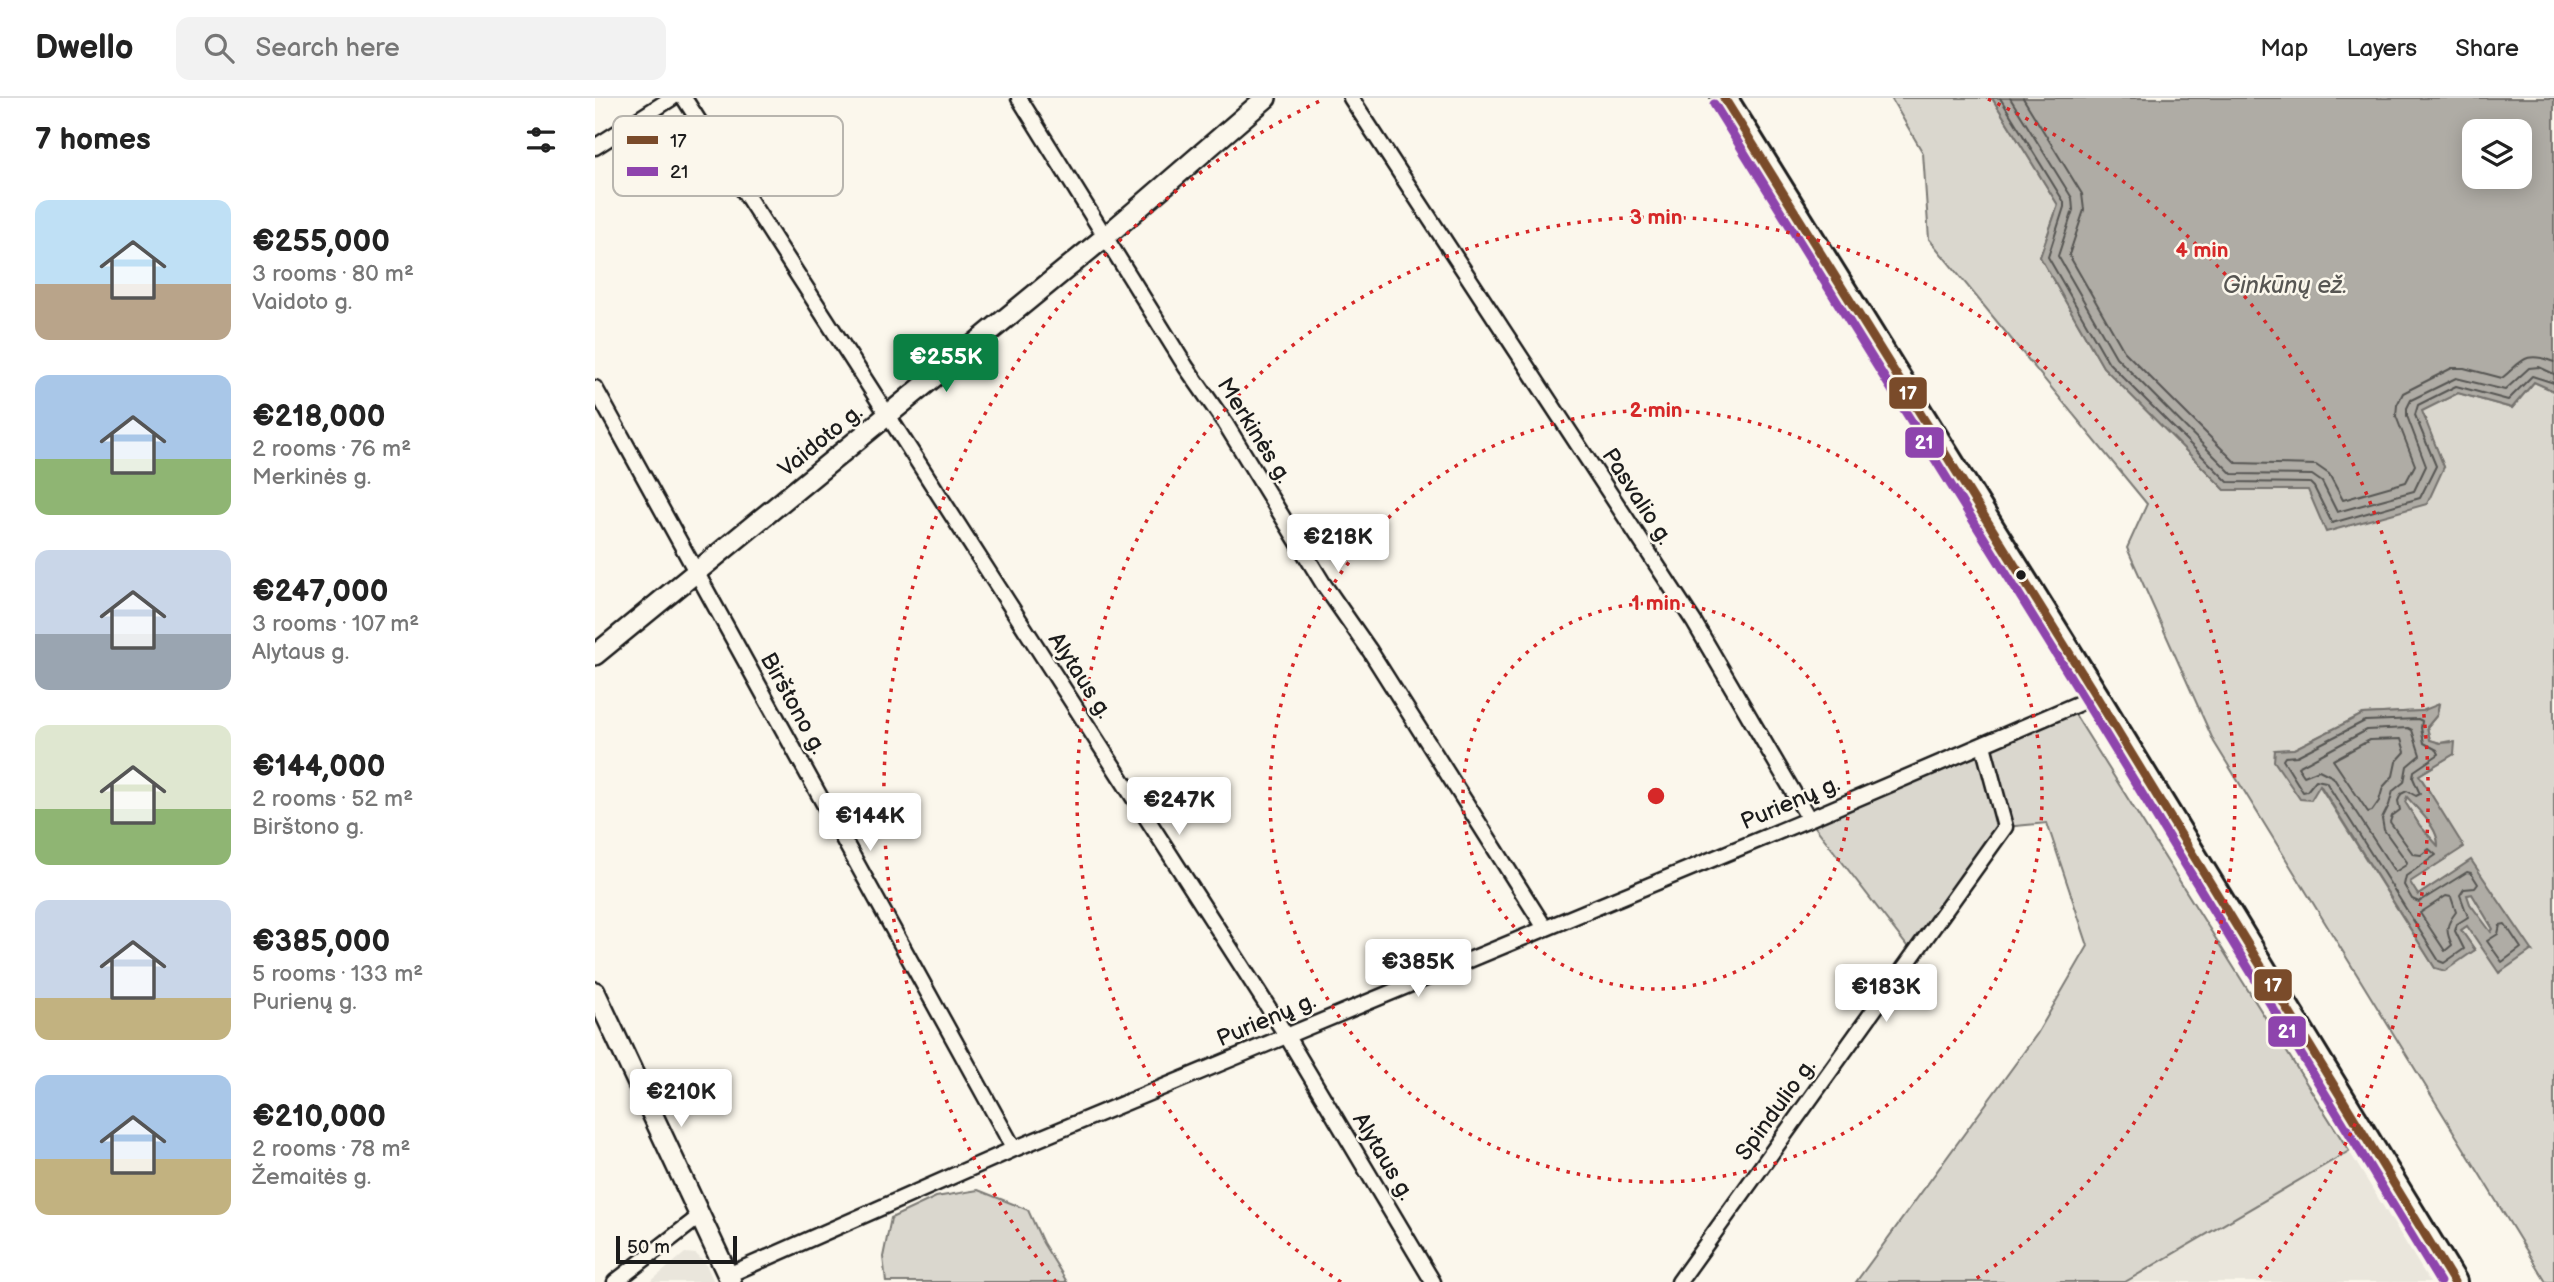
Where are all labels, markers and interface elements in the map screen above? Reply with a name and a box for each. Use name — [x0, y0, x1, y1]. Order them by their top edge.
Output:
search box — [176, 17, 666, 80]
text: Dwello — [35, 28, 134, 68]
icon: search — [200, 29, 238, 67]
text: Search here — [256, 33, 400, 64]
text: Map — [2260, 34, 2308, 63]
text: Layers — [2346, 34, 2417, 63]
text: Share — [2455, 34, 2519, 63]
legend — [613, 116, 843, 196]
map controls — [2462, 119, 2532, 189]
button: layers — [2462, 119, 2532, 189]
icon: filters — [522, 121, 560, 159]
text: 7 homes — [35, 122, 151, 158]
text: 17 — [670, 130, 687, 153]
text: 21 — [670, 161, 688, 184]
text: 3 min — [1630, 205, 1682, 230]
text: €255,000 — [252, 224, 390, 260]
icon: home — [91, 228, 175, 312]
text: 4 min — [2176, 238, 2228, 263]
text: 3 rooms · 80 m² — [252, 260, 414, 288]
water label: Ginkūnų ež. — [2223, 271, 2347, 300]
text: Vaidoto g. — [252, 288, 352, 316]
pin: €255K — [897, 334, 995, 394]
text: €255K — [909, 343, 983, 371]
street label: Merkinės g. — [1211, 373, 1298, 488]
line badge: 17 — [1888, 376, 1928, 410]
text: 17 — [1899, 383, 1918, 406]
street label: Vaidoto g. — [773, 398, 868, 483]
text: 2 min — [1629, 398, 1683, 423]
text: €218,000 — [252, 399, 385, 435]
icon: home — [91, 403, 175, 487]
line badge: 21 — [1904, 426, 1945, 459]
text: 21 — [1915, 432, 1933, 455]
text: 2 rooms · 76 m² — [252, 435, 411, 463]
street label: Pasvalio g. — [1596, 443, 1679, 550]
text: Merkinės g. — [252, 463, 371, 491]
pin: €218K — [1289, 514, 1387, 574]
text: €218K — [1303, 523, 1373, 551]
unlabelled marker — [2014, 568, 2028, 582]
text: €247,000 — [252, 574, 388, 610]
icon: home — [91, 578, 175, 662]
text: 1 min — [1631, 591, 1681, 616]
text: 3 rooms · 107 m² — [252, 610, 419, 638]
street label: Alytaus g. — [1042, 627, 1118, 724]
text: Alytaus g. — [252, 638, 349, 666]
street label: Birštono g. — [754, 648, 832, 759]
text: €144,000 — [252, 749, 385, 785]
icon: home — [91, 753, 175, 837]
street label: Purienų g. — [1737, 770, 1844, 836]
pin: €247K — [1130, 778, 1228, 837]
centre of rings — [1644, 784, 1668, 808]
text: 2 rooms · 52 m² — [252, 785, 413, 813]
text: €247K — [1143, 786, 1215, 814]
pin: €144K — [821, 794, 919, 853]
text: €144K — [835, 802, 905, 830]
text: Birštono g. — [252, 813, 364, 841]
text: €385,000 — [252, 924, 390, 960]
icon: home — [91, 928, 175, 1012]
pin: €385K — [1369, 940, 1467, 999]
text: €385K — [1381, 948, 1455, 976]
text: 5 rooms · 133 m² — [252, 960, 423, 988]
pin: €183K — [1837, 964, 1935, 1024]
line badge: 17 — [2253, 968, 2293, 1002]
text: €183K — [1851, 973, 1921, 1001]
text: 17 — [2264, 975, 2283, 998]
street label: Purienų g. — [1213, 987, 1320, 1053]
text: Purienų g. — [252, 988, 357, 1016]
line badge: 21 — [2267, 1015, 2307, 1048]
text: 21 — [2278, 1021, 2296, 1044]
street label: Spindulio g. — [1729, 1053, 1822, 1166]
pin: €210K — [632, 1070, 730, 1129]
text: €210K — [646, 1078, 716, 1106]
text: €210,000 — [252, 1099, 386, 1135]
icon: home — [91, 1103, 175, 1187]
street label: Alytaus g. — [1346, 1108, 1420, 1205]
text: 2 rooms · 78 m² — [252, 1135, 410, 1163]
text: Žemaitės g. — [252, 1163, 371, 1191]
scale bar — [616, 1233, 737, 1265]
text: 50 m — [627, 1236, 670, 1259]

